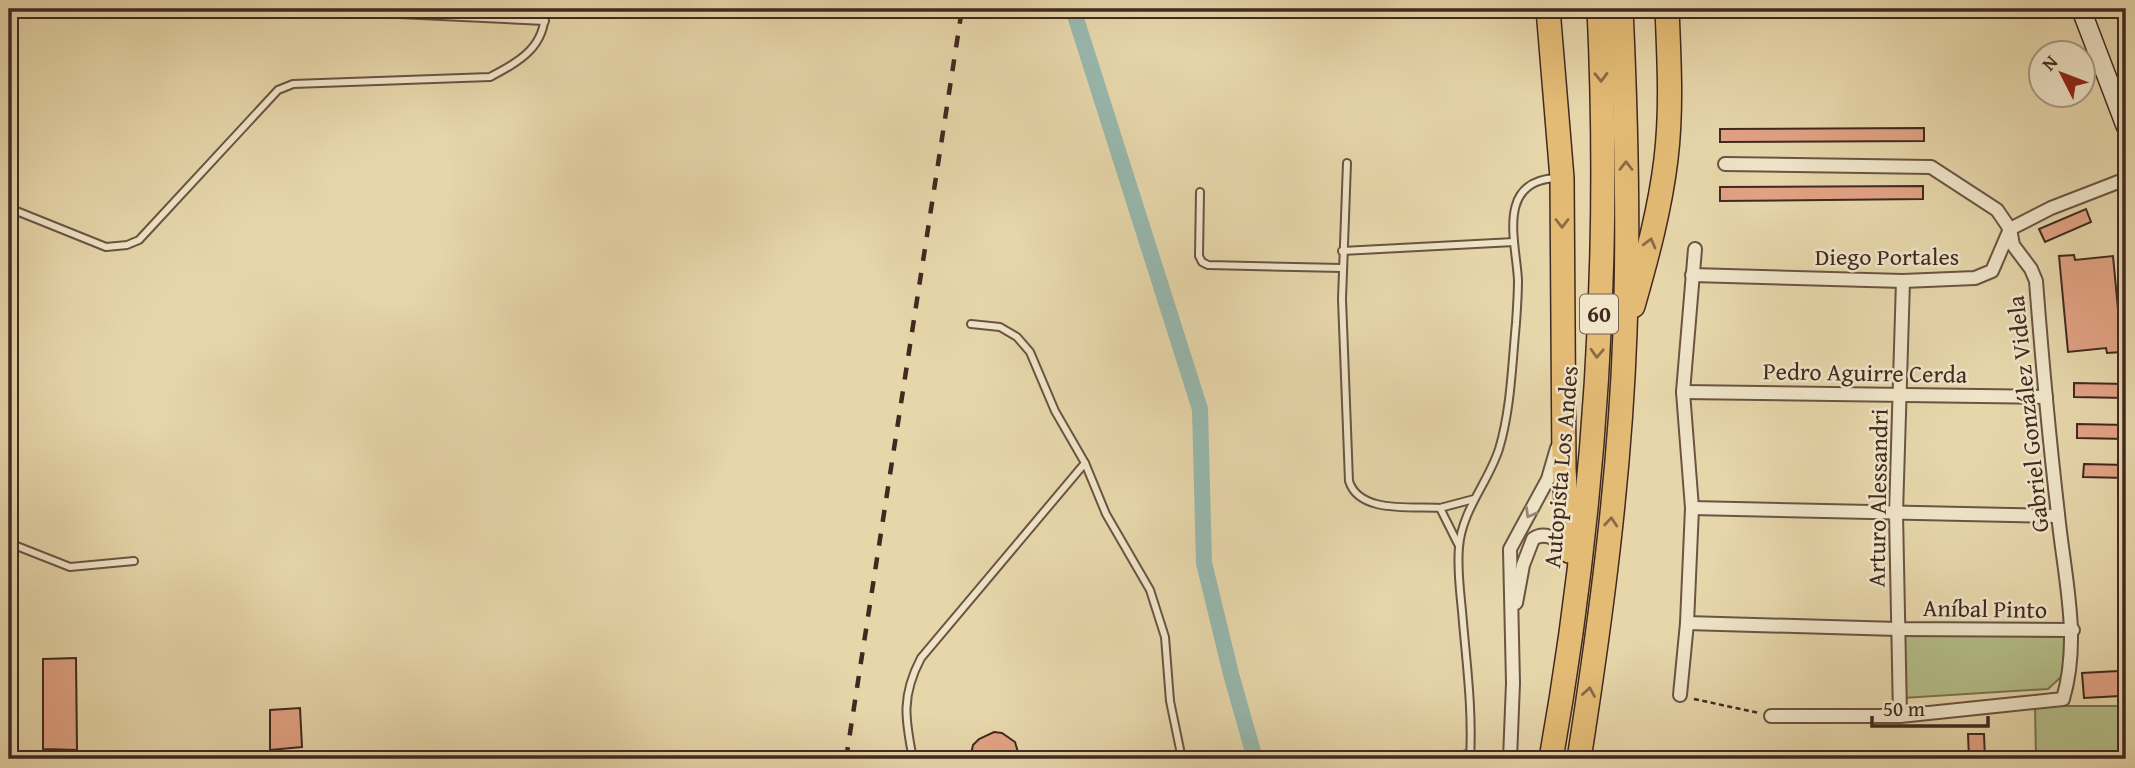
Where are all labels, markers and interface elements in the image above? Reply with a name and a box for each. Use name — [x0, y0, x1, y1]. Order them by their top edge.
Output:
north arrow — [2026, 38, 2096, 108]
text: N — [2035, 48, 2064, 77]
one-way arrow — [1594, 72, 1609, 83]
one-way arrow — [1618, 160, 1633, 171]
one-way arrow — [1554, 219, 1570, 229]
one-way arrow — [1642, 237, 1657, 249]
street label: Diego Portales — [1815, 239, 1959, 274]
street label: Gabriel González Videla — [1998, 293, 2057, 534]
road number: 60 — [1580, 294, 1618, 334]
one-way arrow — [1590, 348, 1605, 359]
street label: Pedro Aguirre Cerda — [1763, 353, 1968, 392]
street label: Autopista Los Andes — [1534, 364, 1587, 570]
street label: Arturo Alessandri — [1858, 408, 1897, 588]
one-way arrow — [1525, 506, 1538, 519]
one-way arrow — [1603, 516, 1618, 527]
street label: Aníbal Pinto — [1923, 590, 2048, 627]
scale bar — [1872, 684, 1988, 728]
one-way arrow — [1581, 686, 1596, 698]
text: 50 m — [1883, 693, 1925, 724]

